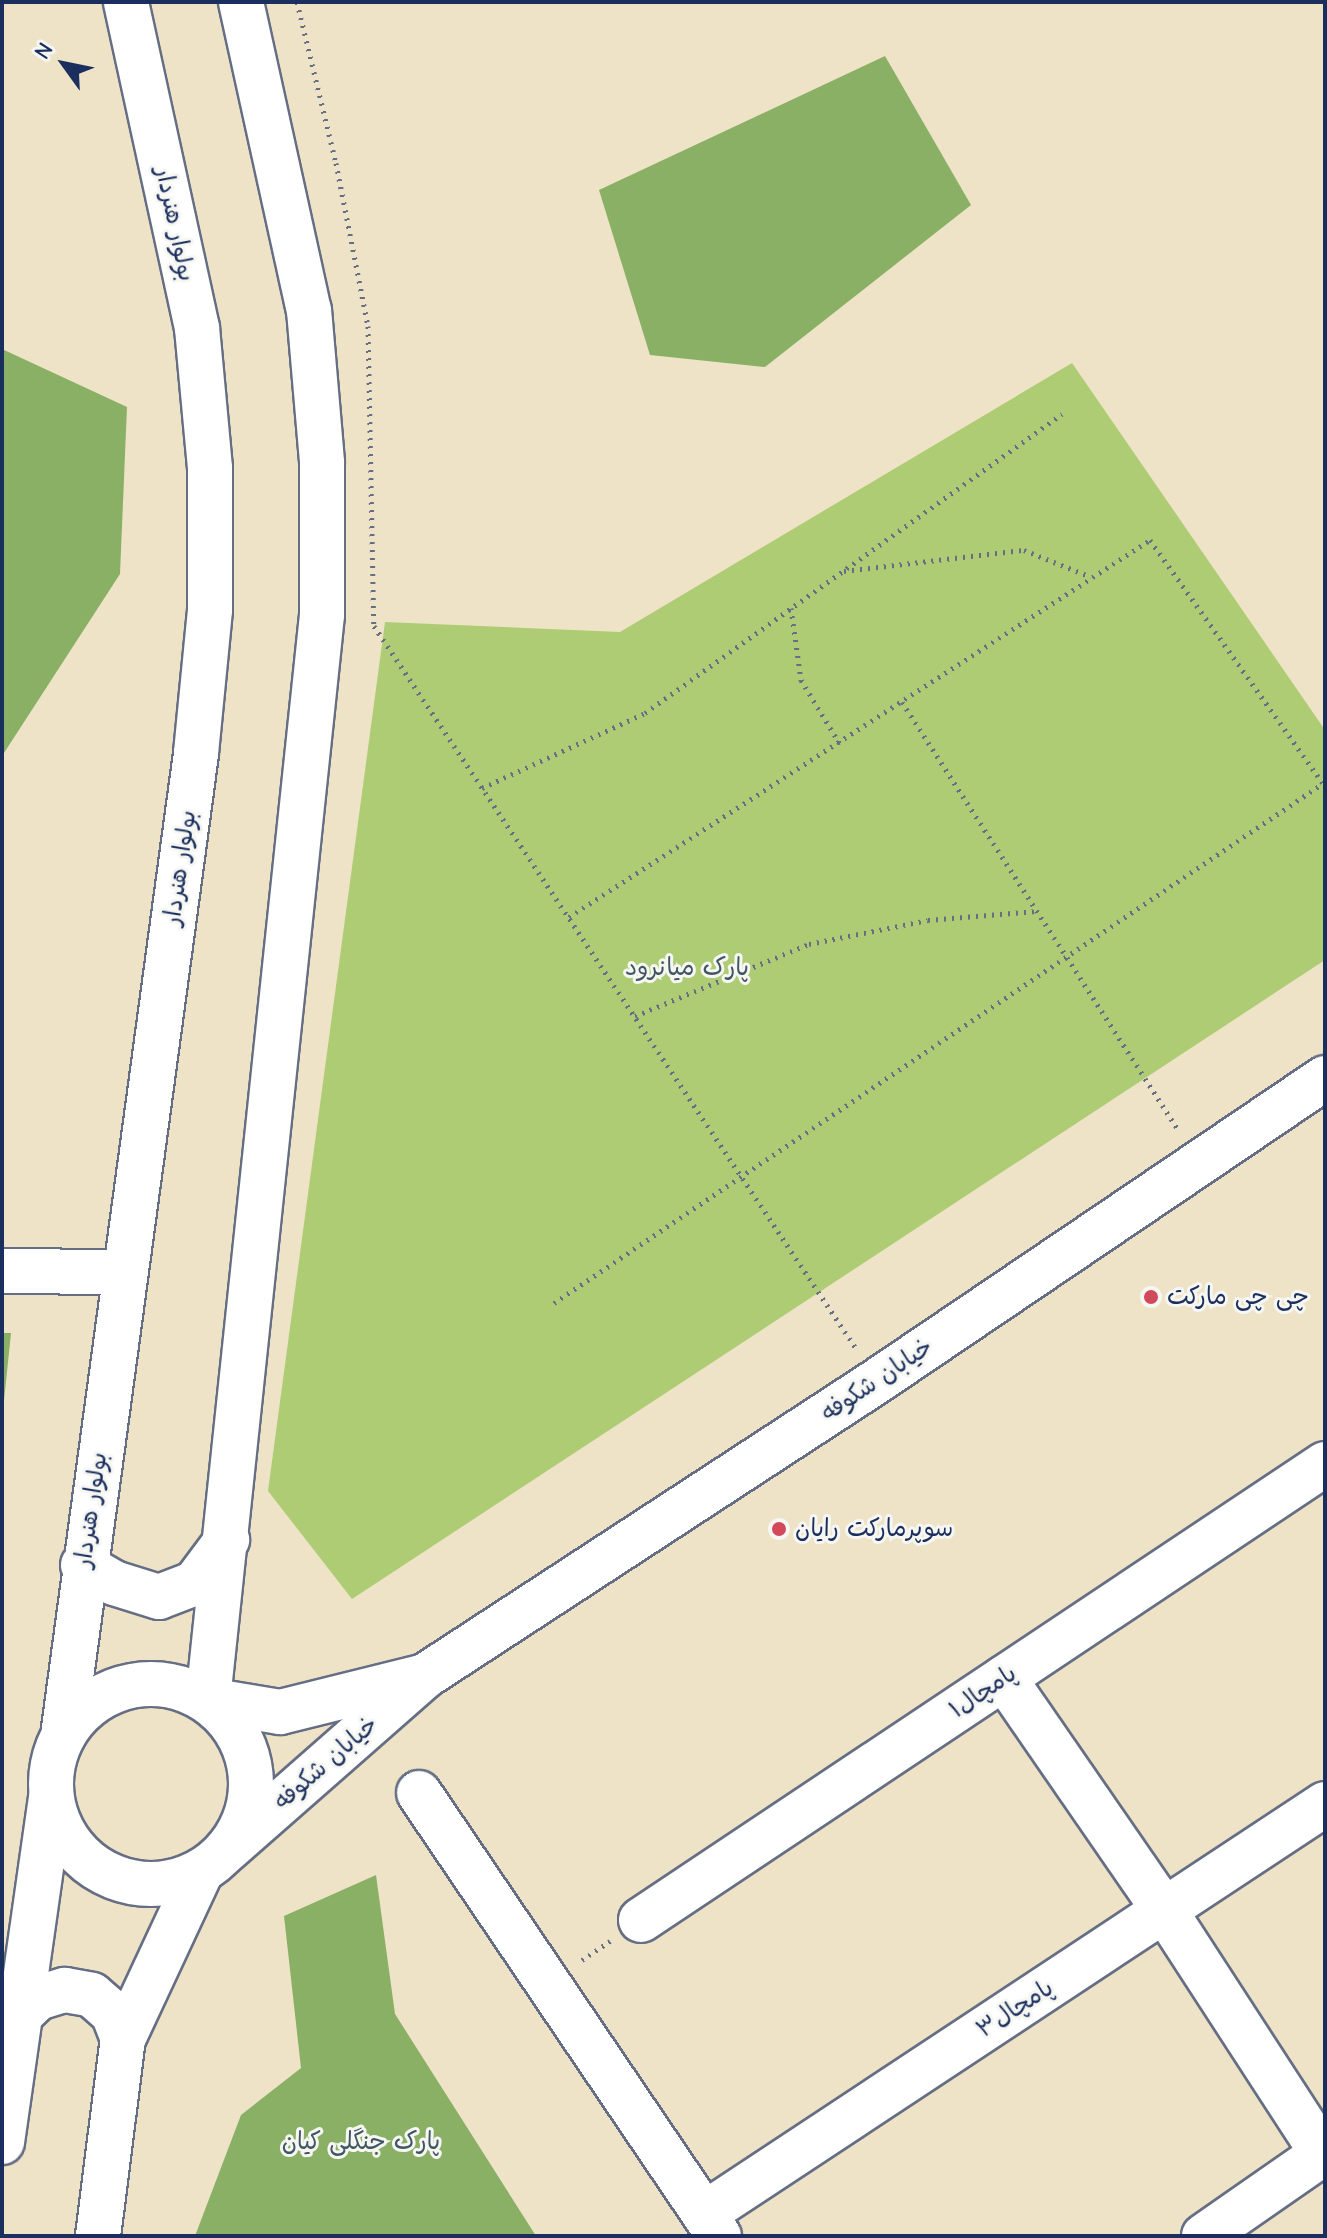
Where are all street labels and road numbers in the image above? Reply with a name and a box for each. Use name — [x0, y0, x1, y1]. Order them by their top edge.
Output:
street label: بولوار هنردار — [149, 164, 201, 284]
street label: بولوار هنردار — [158, 808, 202, 928]
street label: خیابان شکوفه — [816, 1332, 938, 1428]
street label: بولوار هنردار — [69, 1450, 113, 1570]
street label: پامچال۱ — [944, 1659, 1022, 1725]
street label: خیابان شکوفه — [268, 1710, 384, 1816]
street label: پامچال۳ — [971, 1974, 1059, 2044]

